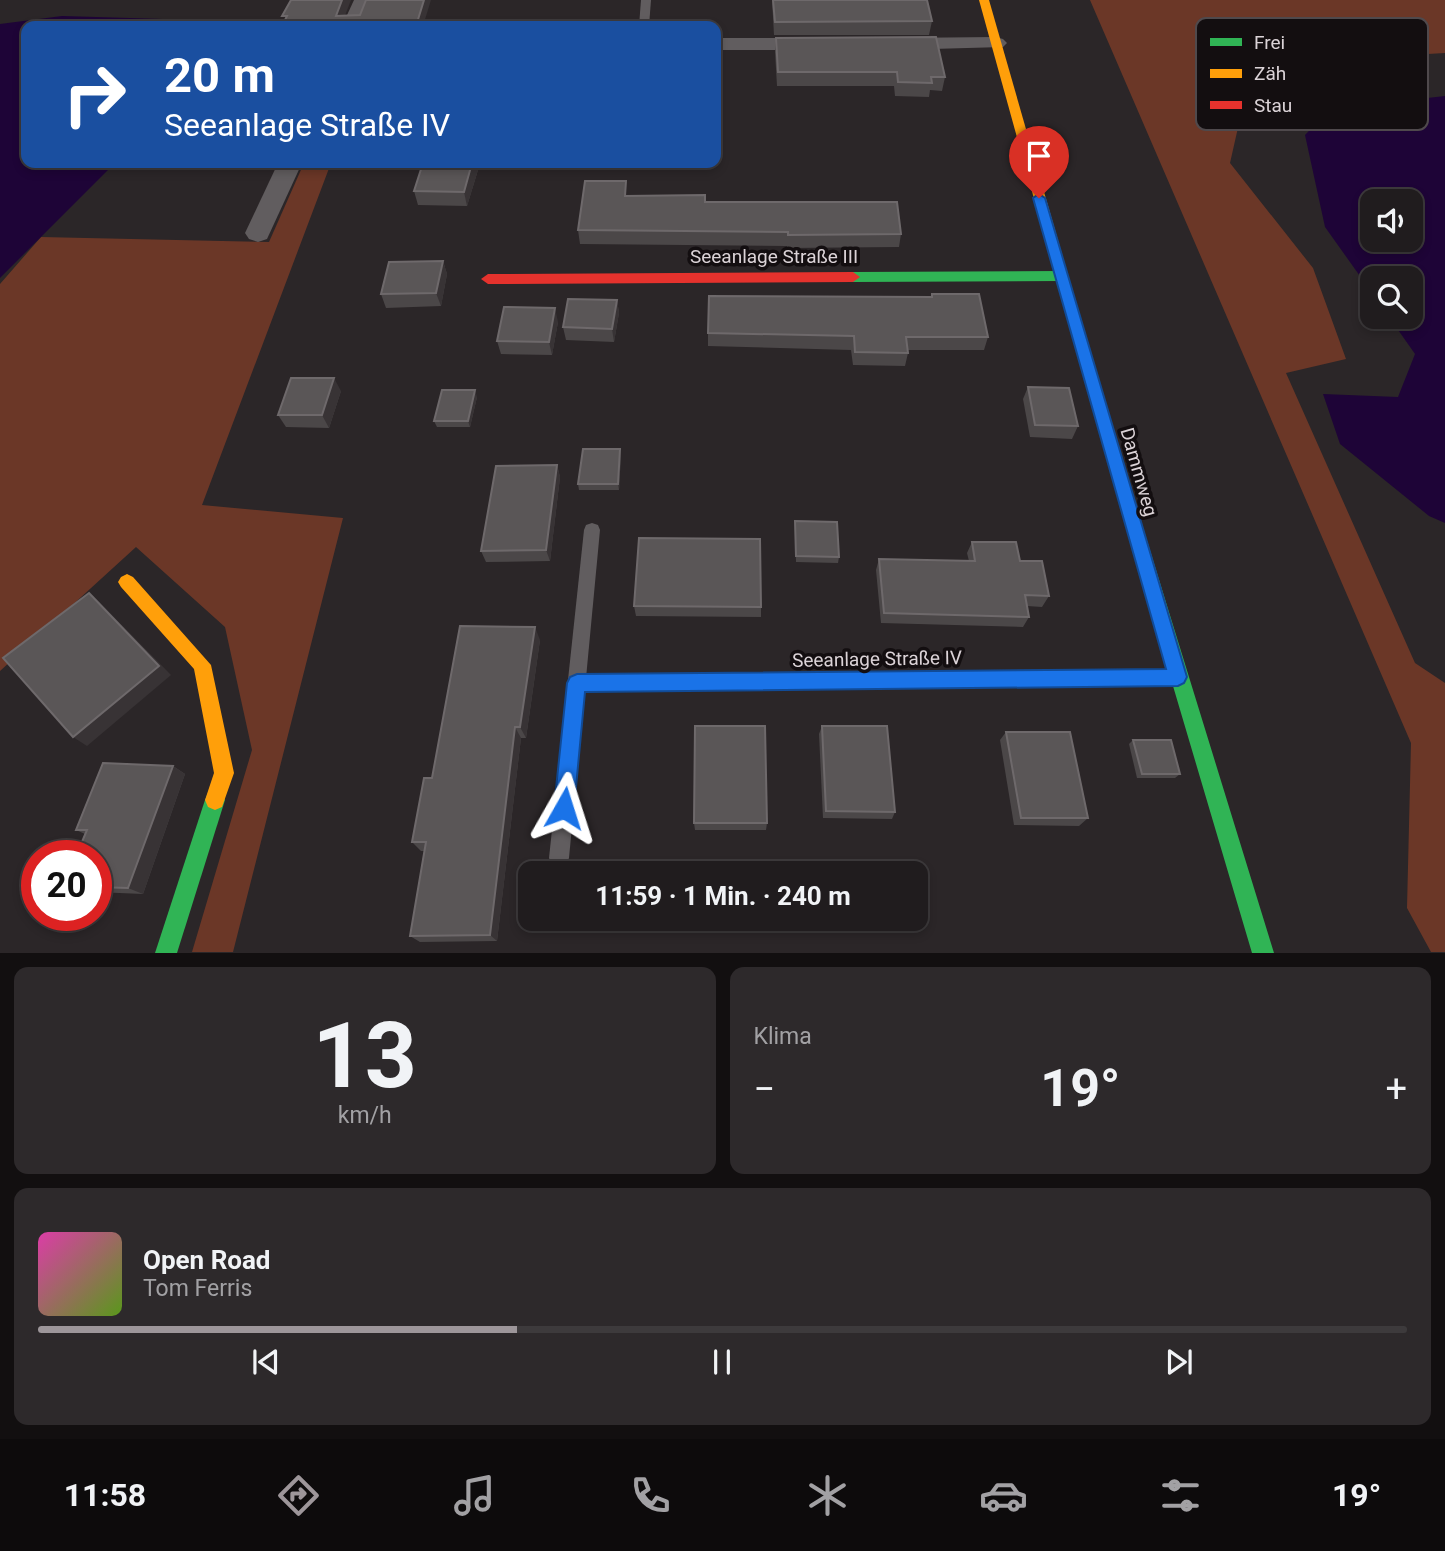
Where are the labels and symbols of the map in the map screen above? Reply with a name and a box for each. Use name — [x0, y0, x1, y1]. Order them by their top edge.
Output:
legend — [1196, 18, 1428, 130]
text: Frei — [1254, 31, 1285, 54]
text: Zäh — [1254, 62, 1286, 85]
text: Stau — [1254, 94, 1292, 117]
pin — [1009, 126, 1069, 198]
street label: Seeanlage Straße III — [690, 245, 858, 268]
street label: Dammweg — [1115, 425, 1163, 519]
street label: Seeanlage Straße IV — [792, 646, 962, 672]
position arrow — [527, 771, 601, 845]
speed limit sign: 20 — [21, 840, 112, 931]

